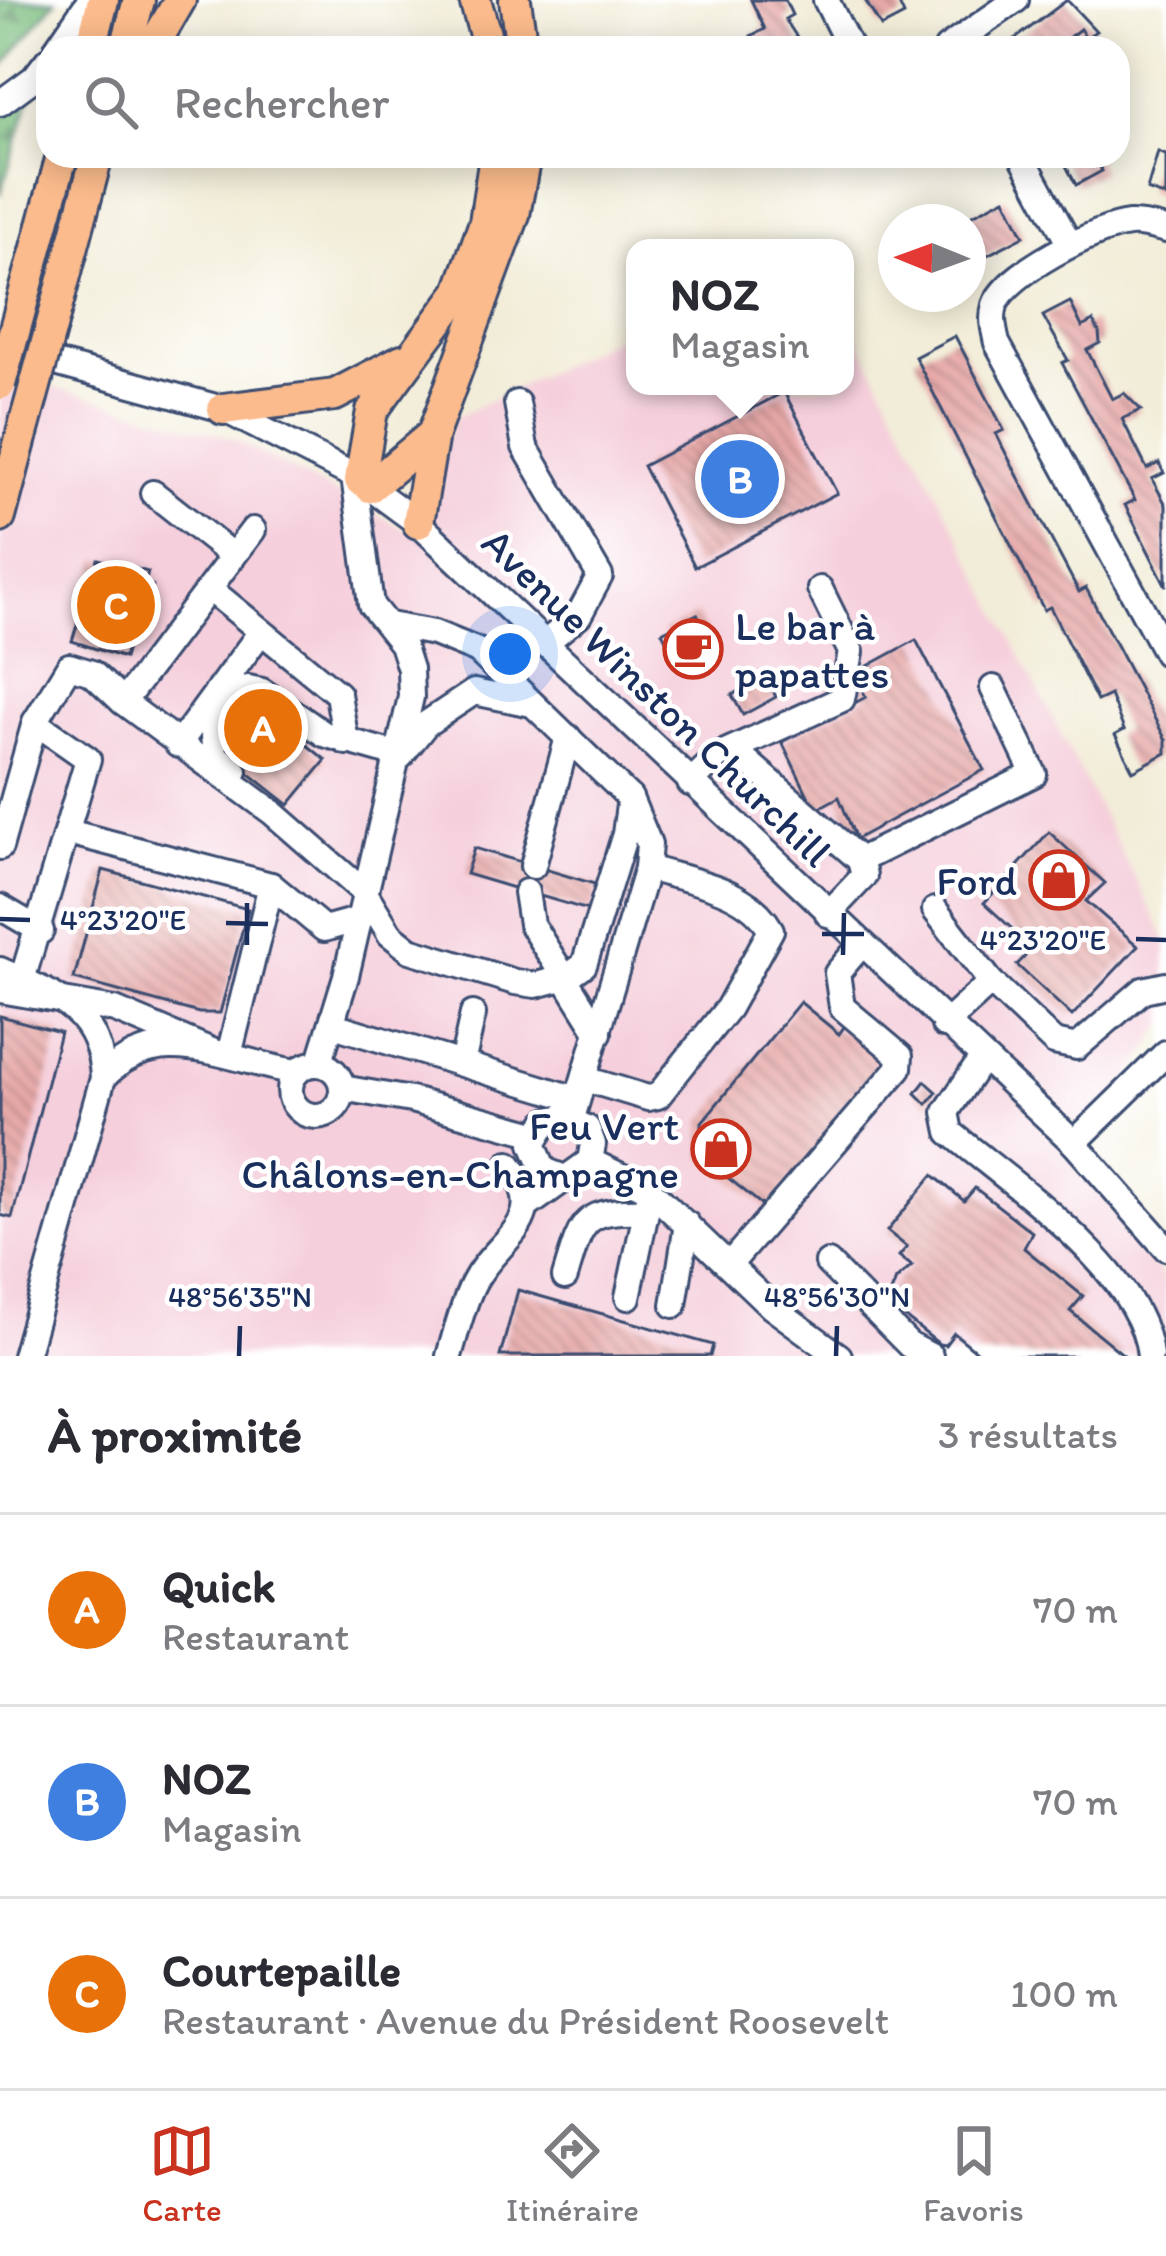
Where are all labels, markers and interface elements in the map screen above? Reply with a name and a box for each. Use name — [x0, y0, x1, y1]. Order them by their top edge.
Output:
search box — [36, 36, 1130, 168]
icon: search — [78, 69, 144, 135]
text: Rechercher — [174, 75, 389, 129]
north arrow — [878, 204, 986, 312]
popup — [626, 239, 854, 395]
text: NOZ — [670, 267, 759, 321]
text: Magasin — [670, 321, 810, 368]
pin: B — [701, 434, 779, 524]
street label: Avenue Winston Churchill — [472, 517, 842, 877]
pin: C — [77, 560, 155, 650]
place label: Le bar à papattes — [735, 600, 890, 699]
cafe icon: Le bar à papattes — [662, 618, 724, 680]
your location — [480, 624, 540, 684]
pin: A — [224, 683, 302, 773]
shop icon: Ford — [1028, 849, 1090, 911]
place label: Ford — [936, 855, 1017, 906]
text: 4°23'20"E — [60, 901, 186, 938]
text: 4°23'20"E — [980, 921, 1106, 958]
place label: Feu Vert Châlons-en-Champagne — [241, 1100, 679, 1199]
shop icon: Feu Vert Châlons-en-Champagne — [690, 1118, 752, 1180]
text: 48°56'35"N — [168, 1278, 312, 1315]
text: 48°56'30"N — [764, 1278, 910, 1315]
text: À proximité — [48, 1404, 302, 1465]
text: 3 résultats — [938, 1411, 1118, 1458]
text: Quick — [162, 1559, 275, 1613]
text: A — [75, 1586, 99, 1633]
text: 70 m — [1033, 1586, 1118, 1633]
text: Restaurant — [162, 1613, 349, 1660]
text: NOZ — [162, 1751, 251, 1805]
text: B — [74, 1778, 100, 1825]
text: 70 m — [1033, 1778, 1118, 1825]
text: Magasin — [162, 1805, 302, 1852]
text: Courtepaille — [162, 1943, 401, 1997]
text: C — [74, 1970, 100, 2017]
text: 100 m — [1010, 1970, 1118, 2017]
text: Restaurant · Avenue du Président Roosevelt — [162, 1997, 889, 2044]
tab: Carte — [142, 2118, 222, 2229]
tab: Itinéraire — [506, 2118, 639, 2229]
tab: Favoris — [923, 2118, 1024, 2229]

